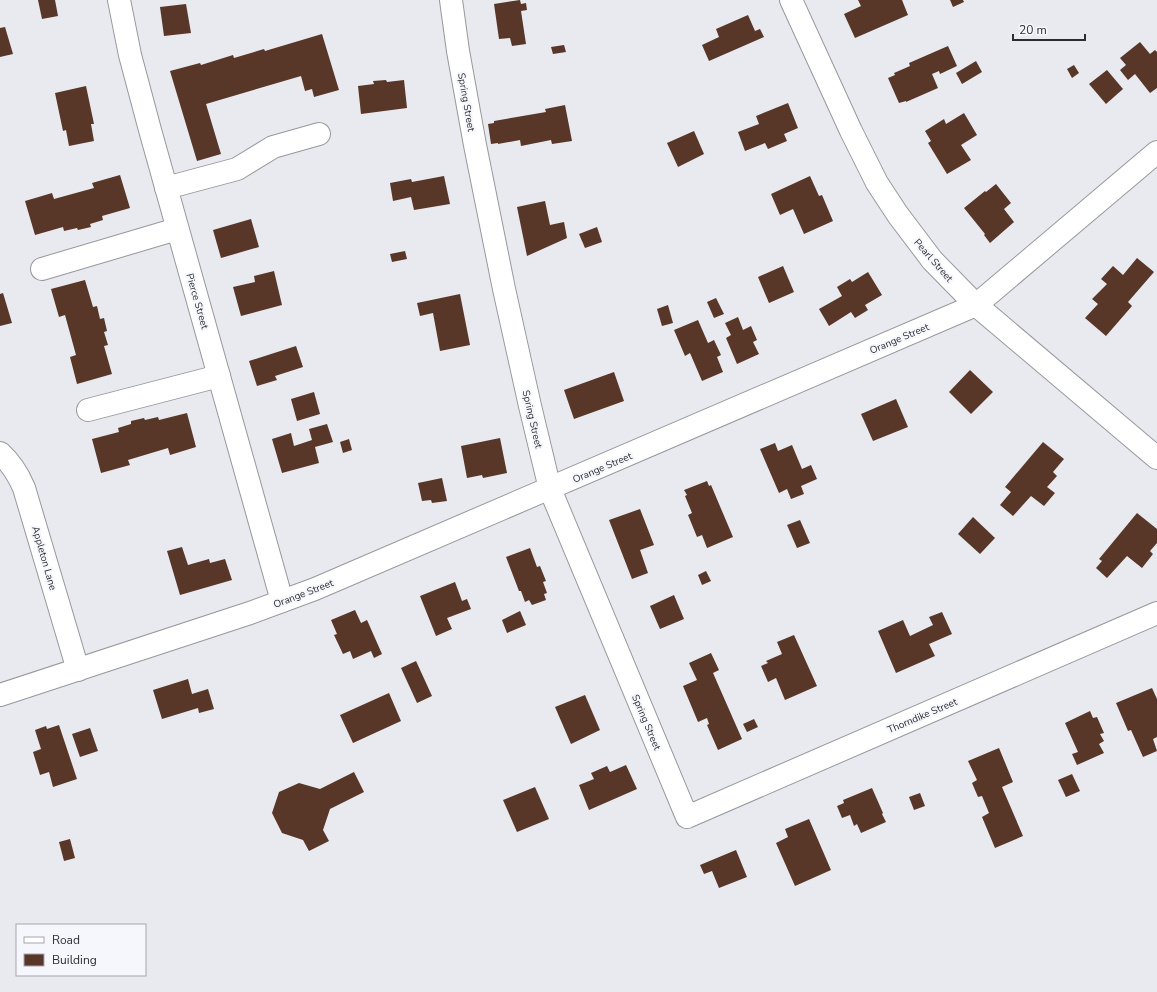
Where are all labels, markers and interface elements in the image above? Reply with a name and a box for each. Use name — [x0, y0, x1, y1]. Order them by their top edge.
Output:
scale bar — [1013, 16, 1085, 42]
text: 20 m — [1019, 22, 1047, 38]
street label: Spring Street — [454, 72, 478, 133]
street label: Pearl Street — [911, 236, 956, 286]
street label: Pierce Street — [182, 272, 212, 331]
street label: Orange Street — [868, 320, 932, 358]
street label: Spring Street — [519, 389, 546, 450]
street label: Orange Street — [571, 449, 635, 487]
street label: Appleton Lane — [28, 525, 60, 592]
street label: Orange Street — [271, 576, 336, 612]
street label: Spring Street — [628, 692, 664, 753]
street label: Thorndike Street — [885, 695, 960, 737]
legend — [16, 924, 146, 976]
text: Road — [52, 932, 80, 948]
text: Building — [52, 952, 97, 968]

